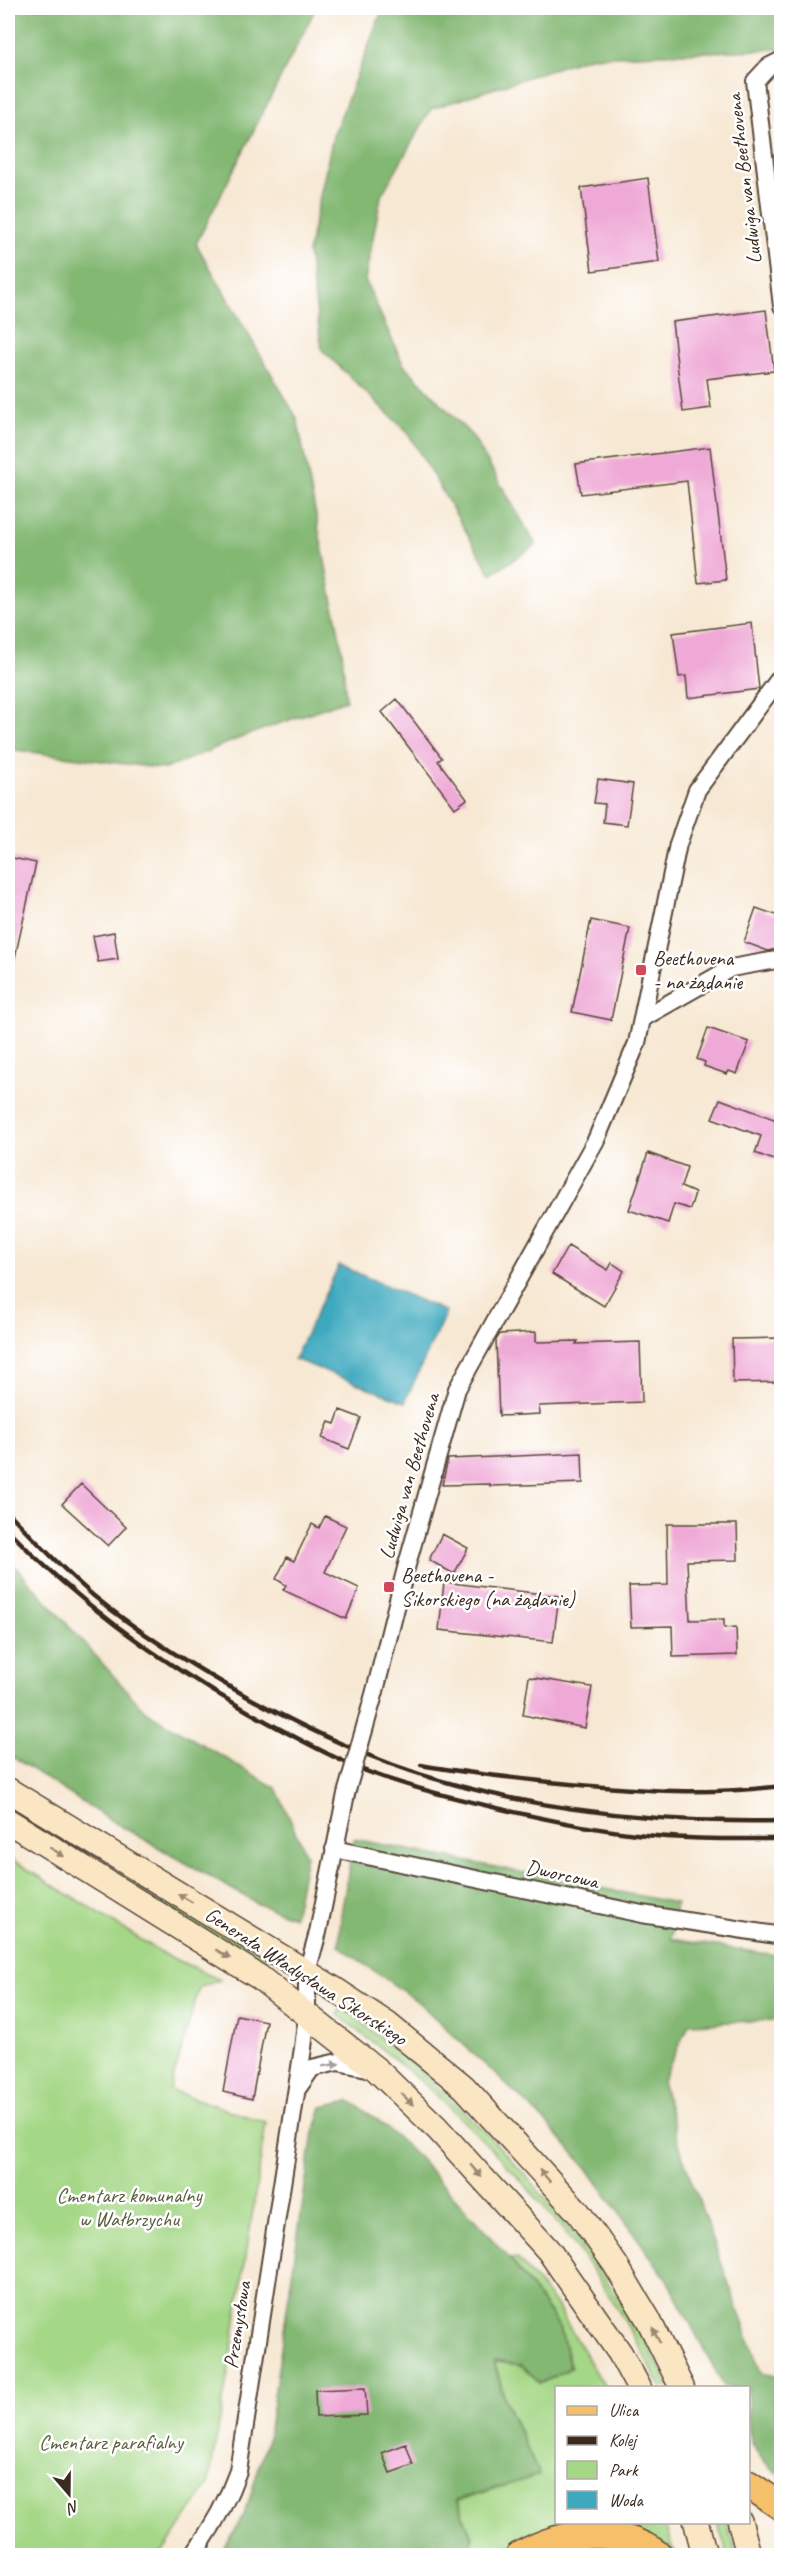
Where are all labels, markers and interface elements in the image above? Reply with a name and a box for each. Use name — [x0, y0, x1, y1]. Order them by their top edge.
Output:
street label: Ludwiga van Beethovena — [720, 90, 767, 265]
place label: Beethovena - na żądanie — [653, 945, 743, 995]
marker: Beethovena - na żądanie — [634, 963, 648, 977]
street label: Ludwiga van Beethovena — [373, 1388, 446, 1562]
place label: Beethovena - Sikorskiego (na żądanie) — [401, 1562, 576, 1612]
marker: Beethovena - Sikorskiego (na żądanie) — [382, 1580, 396, 1594]
one-way arrow — [49, 1846, 65, 1857]
street label: Dworcowa — [524, 1854, 603, 1895]
one-way arrow — [177, 1892, 193, 1903]
street label: Generała Władysława Sikorskiego — [200, 1901, 413, 2052]
one-way arrow — [215, 1949, 231, 1960]
one-way arrow — [322, 2060, 341, 2069]
one-way arrow — [399, 2092, 414, 2106]
one-way arrow — [469, 2164, 483, 2179]
one-way arrow — [539, 2169, 552, 2184]
park label: Cmentarz komunalny w Wałbrzychu — [56, 2182, 203, 2232]
street label: Przemysłowa — [217, 2278, 257, 2371]
one-way arrow — [652, 2326, 662, 2344]
legend — [555, 2386, 750, 2524]
text: Ulica — [609, 2399, 640, 2421]
park label: Cmentarz parafialny — [39, 2429, 185, 2455]
text: Kolej — [609, 2429, 638, 2451]
text: Park — [609, 2459, 639, 2481]
north arrow — [39, 2464, 99, 2524]
text: Woda — [609, 2489, 644, 2511]
text: N — [63, 2496, 82, 2519]

